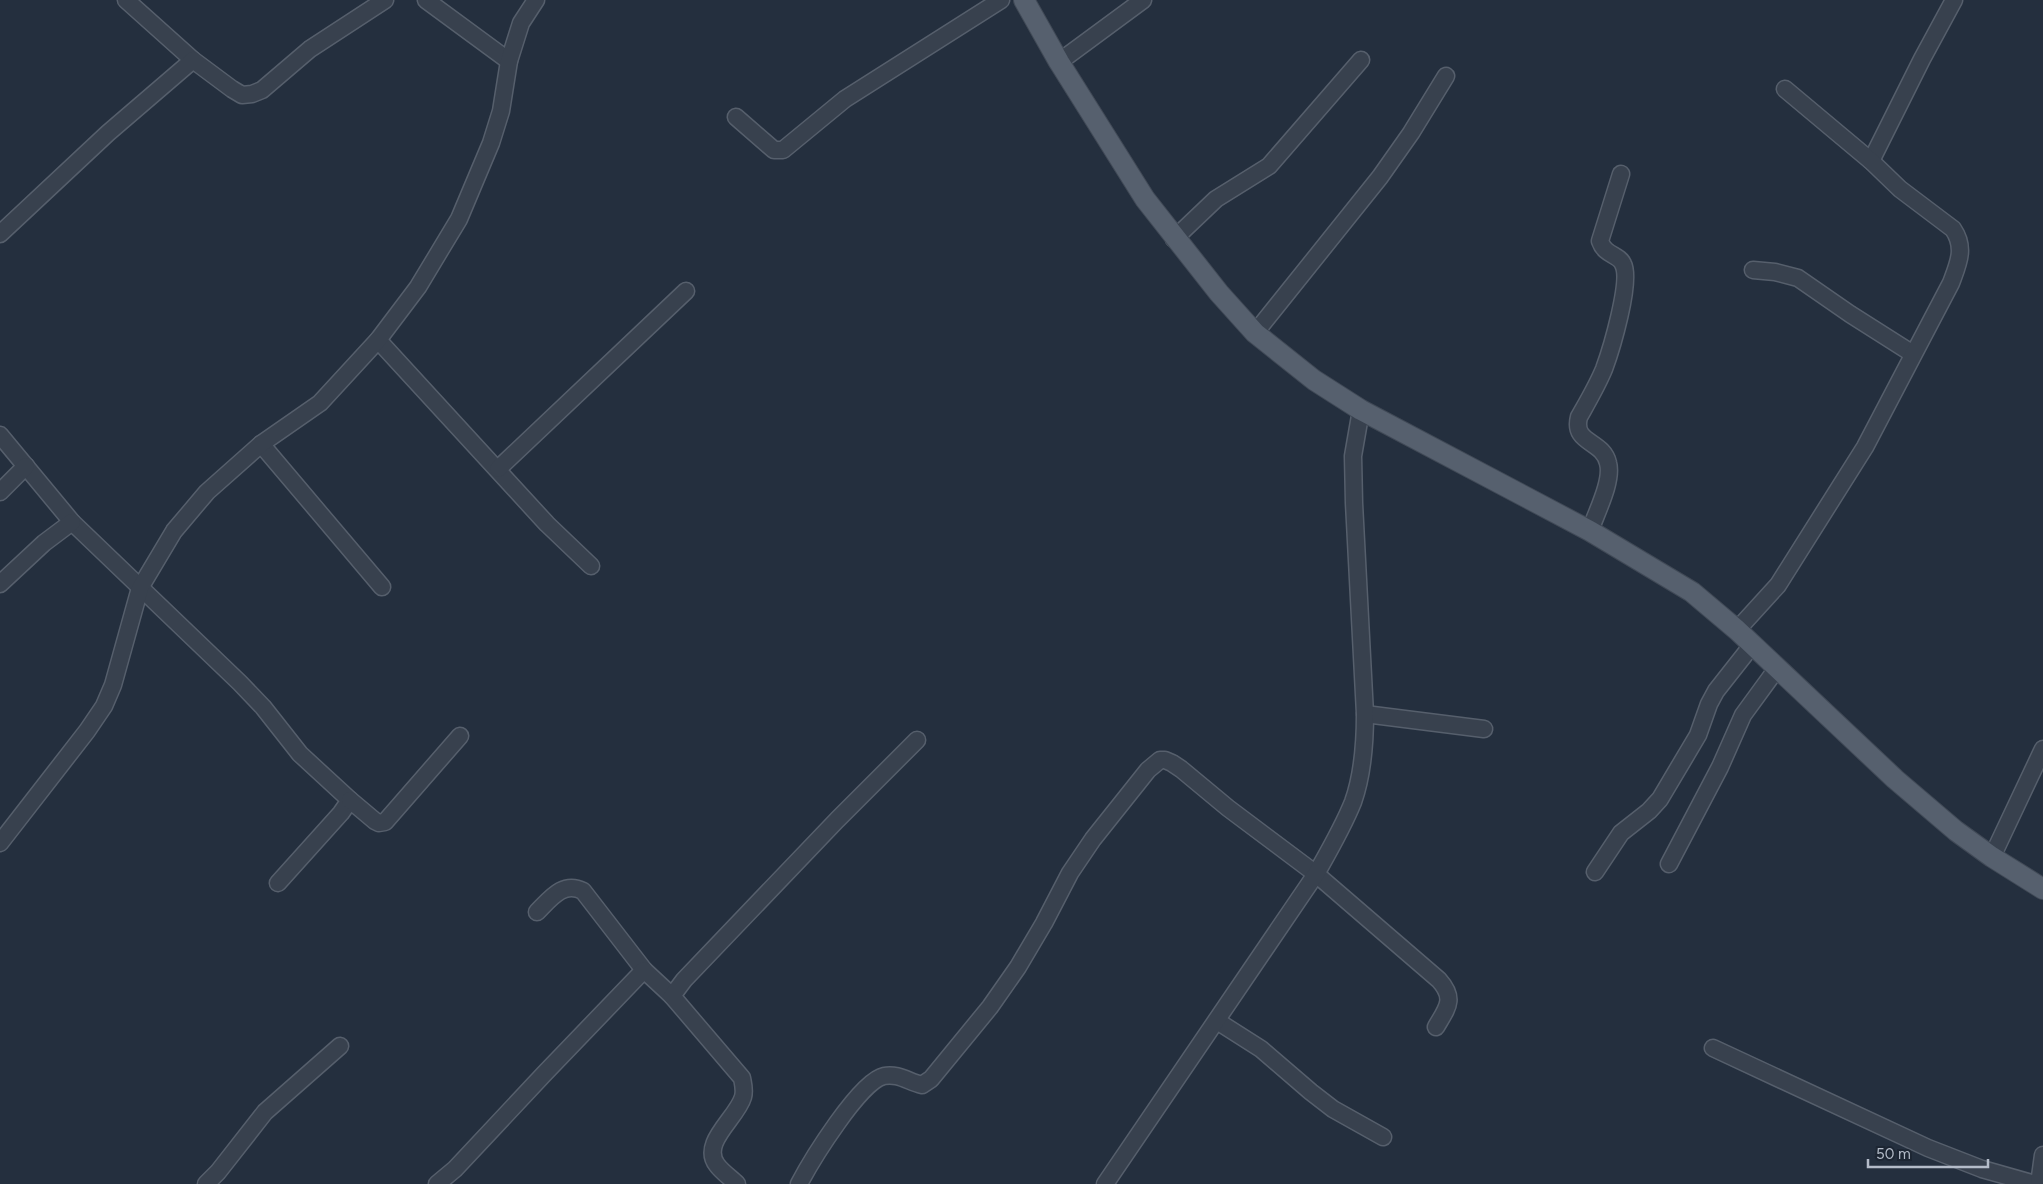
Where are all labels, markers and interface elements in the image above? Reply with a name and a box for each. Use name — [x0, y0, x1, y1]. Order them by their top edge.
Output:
scale bar — [1868, 1136, 1988, 1168]
text: 50 m — [1876, 1145, 1911, 1163]

